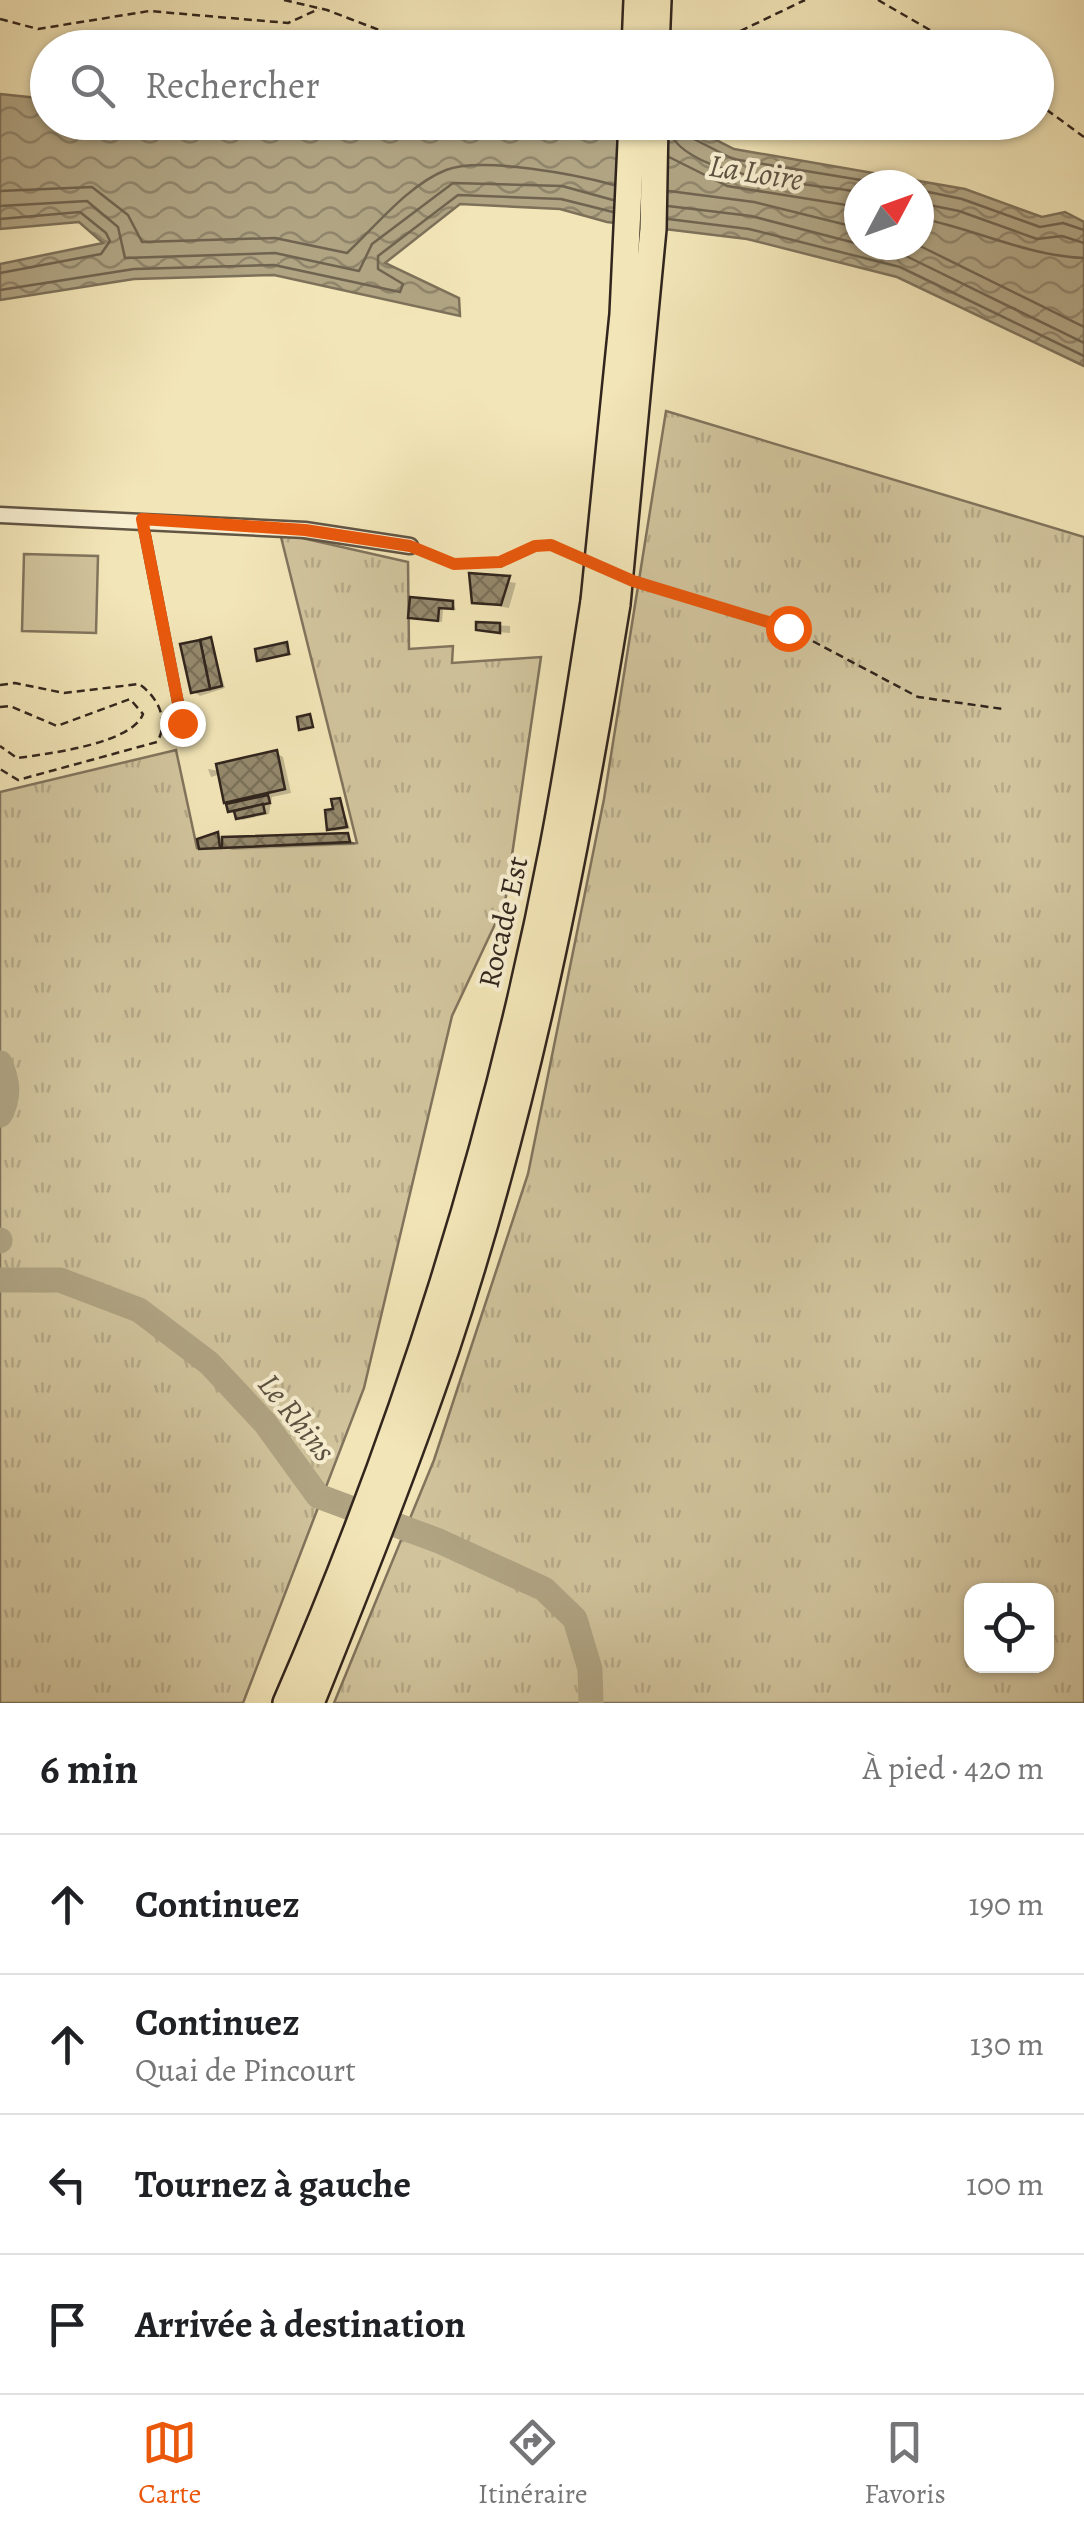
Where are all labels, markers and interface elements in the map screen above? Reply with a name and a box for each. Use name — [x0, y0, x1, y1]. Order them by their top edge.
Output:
search box — [30, 30, 1054, 140]
icon: search — [65, 58, 120, 113]
text: Rechercher — [145, 59, 320, 111]
water label: La Loire — [706, 143, 806, 201]
north arrow — [844, 170, 934, 260]
route start — [766, 606, 812, 652]
route end — [160, 701, 206, 747]
street label: Rocade Est — [468, 852, 538, 992]
water label: Le Rhins — [248, 1364, 346, 1470]
map controls — [964, 1583, 1054, 1673]
button: locate — [964, 1583, 1054, 1673]
text: 6 min — [40, 1740, 138, 1797]
text: À pied · 420 m — [863, 1746, 1044, 1790]
icon: ahead — [40, 1877, 95, 1932]
text: Continuez — [135, 1878, 300, 1930]
text: 190 m — [968, 1882, 1044, 1926]
text: Continuez — [135, 1996, 300, 2048]
icon: ahead — [40, 2017, 95, 2072]
text: 130 m — [970, 2022, 1044, 2066]
text: Quai de Pincourt — [135, 2048, 356, 2092]
icon: left — [40, 2157, 95, 2212]
text: Tournez à gauche — [135, 2158, 411, 2210]
text: 100 m — [966, 2162, 1044, 2206]
icon: arrive — [40, 2297, 95, 2352]
text: Arrivée à destination — [135, 2298, 466, 2350]
tab: Carte — [138, 2415, 201, 2513]
tab: Itinéraire — [478, 2415, 588, 2513]
tab: Favoris — [864, 2415, 946, 2513]

